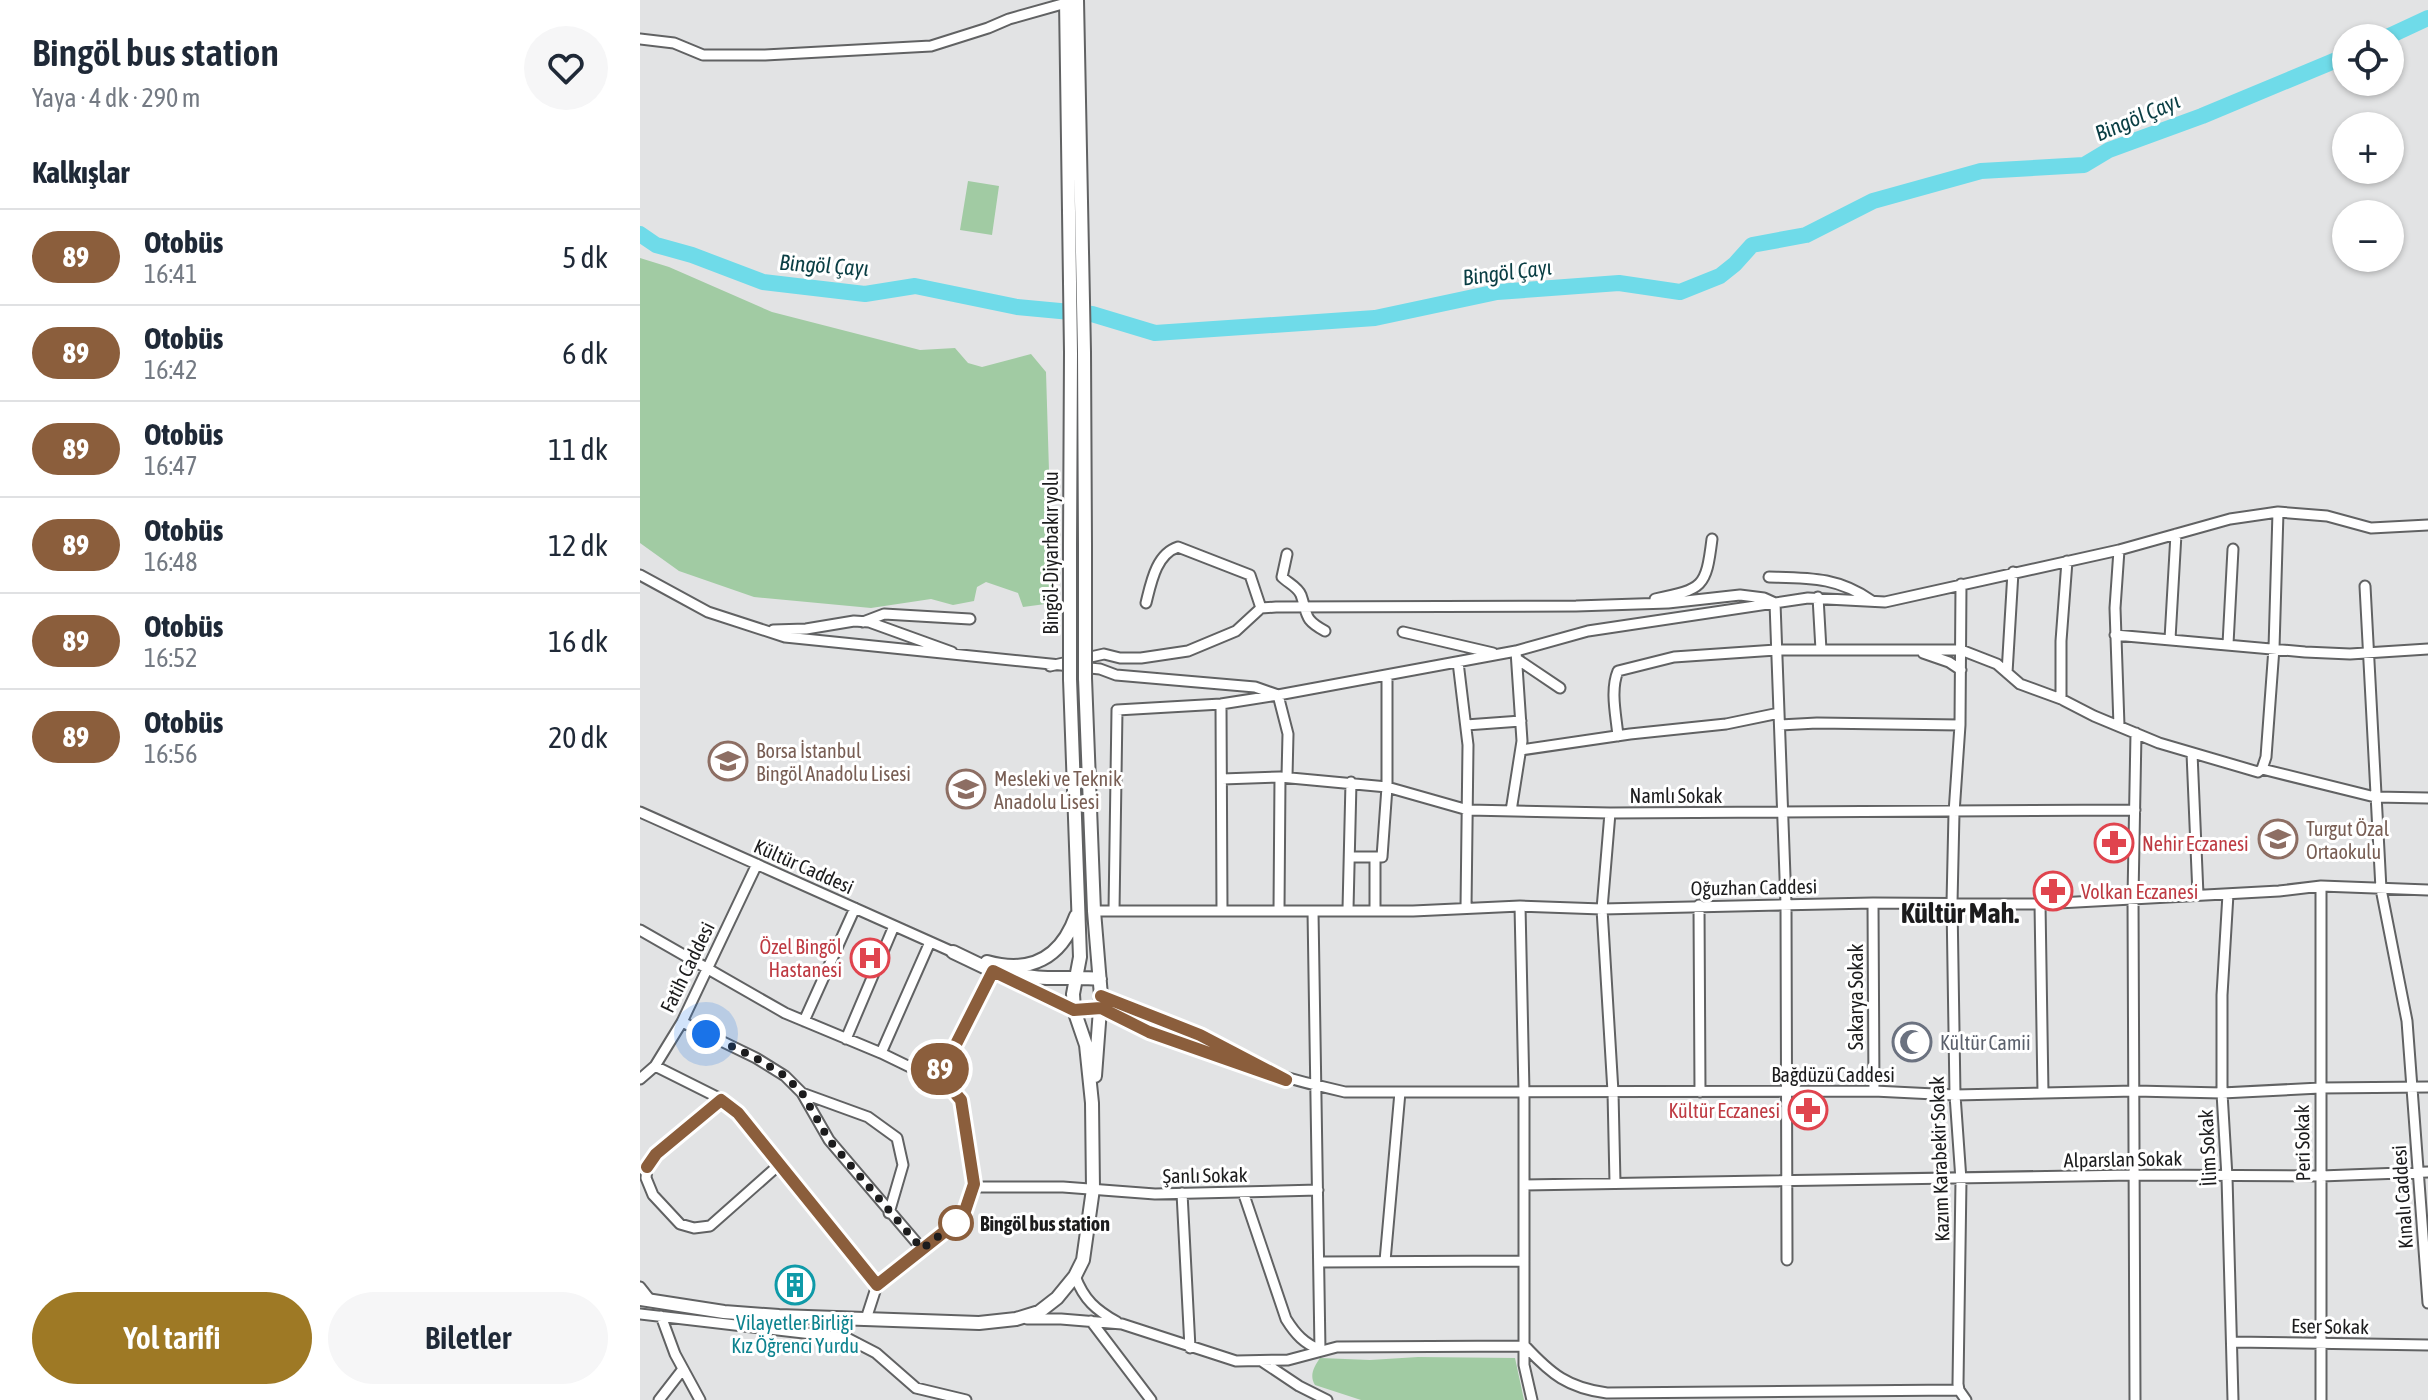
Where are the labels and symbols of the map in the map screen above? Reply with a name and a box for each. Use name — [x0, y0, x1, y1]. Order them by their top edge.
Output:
water label: Bingöl Çayı — [2091, 88, 2183, 146]
water label: Bingöl Çayı — [778, 249, 870, 281]
water label: Bingöl Çayı — [1461, 254, 1553, 290]
street label: Bingöl-Diyarbakır yolu — [1039, 471, 1062, 635]
place label: Borsa İstanbul Bingöl Anadolu Lisesi — [756, 739, 911, 785]
school or university icon: Borsa İstanbul Bingöl Anadolu Lisesi — [707, 740, 749, 782]
place label: Mesleki ve Teknik Anadolu Lisesi — [994, 767, 1122, 813]
school or university icon: Mesleki ve Teknik Anadolu Lisesi — [945, 768, 987, 810]
street label: Namlı Sokak — [1630, 784, 1723, 807]
place label: Turgut Özal Ortaokulu — [2306, 817, 2390, 863]
school or university icon: Turgut Özal Ortaokulu — [2257, 818, 2299, 860]
pharmacy icon: Nehir Eczanesi — [2093, 822, 2135, 864]
place label: Nehir Eczanesi — [2142, 832, 2249, 855]
street label: Kültür Caddesi — [751, 834, 857, 898]
pharmacy icon: Volkan Eczanesi — [2032, 870, 2074, 912]
street label: Oğuzhan Caddesi — [1691, 874, 1817, 900]
place label: Volkan Eczanesi — [2081, 880, 2198, 903]
district label: Kültür Mah. — [1901, 897, 2019, 929]
street label: Fatih Caddesi — [655, 918, 719, 1016]
place label: Özel Bingöl Hastanesi — [760, 935, 843, 981]
hospital icon: Özel Bingöl Hastanesi — [849, 937, 891, 979]
street label: Sakarya Sokak — [1844, 944, 1867, 1050]
your location — [686, 1014, 726, 1054]
mosque icon: Kültür Camii — [1891, 1021, 1933, 1063]
place label: Kültür Camii — [1940, 1031, 2031, 1054]
line badge: 89 — [904, 1043, 976, 1095]
street label: Bağdüzü Caddesi — [1771, 1063, 1895, 1086]
street label: Kazım Karabekir Sokak — [1925, 1076, 1953, 1242]
pharmacy icon: Kültür Eczanesi — [1787, 1089, 1829, 1131]
place label: Kültür Eczanesi — [1669, 1099, 1780, 1122]
street label: Peri Sokak — [2290, 1104, 2314, 1182]
street label: İlim Sokak — [2193, 1109, 2220, 1187]
street label: Kınalı Caddesi — [2387, 1144, 2417, 1250]
street label: Alparslan Sokak — [2064, 1146, 2183, 1172]
street label: Şanlı Sokak — [1162, 1163, 1248, 1187]
marker: Bingöl bus station — [939, 1206, 973, 1240]
place label: Bingöl bus station — [980, 1212, 1110, 1235]
building icon: Vilayetler Birliği Kız Öğrenci Yurdu — [774, 1264, 816, 1306]
place label: Vilayetler Birliği Kız Öğrenci Yurdu — [731, 1311, 859, 1357]
street label: Eser Sokak — [2291, 1314, 2369, 1338]

